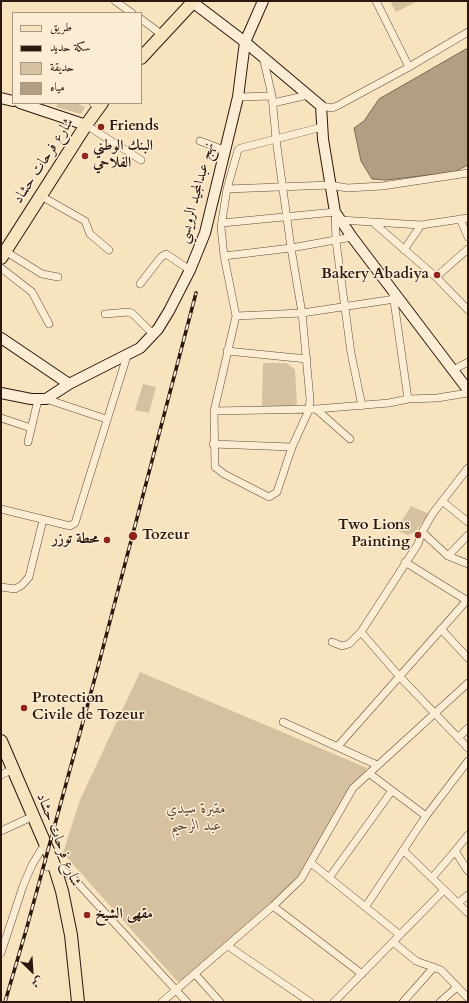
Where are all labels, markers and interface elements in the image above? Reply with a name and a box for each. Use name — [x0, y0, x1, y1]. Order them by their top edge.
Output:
legend — [12, 12, 142, 104]
text: طريق — [50, 19, 72, 35]
text: سكة حديد — [50, 39, 90, 55]
text: حديقة — [50, 59, 74, 75]
text: مياه — [50, 79, 65, 95]
street label: شارع فرحات حشاد — [10, 115, 78, 207]
place label: Friends — [109, 118, 159, 136]
marker: Friends — [96, 122, 106, 132]
place label: البنك الوطني الفلاحي — [93, 138, 153, 173]
street label: نهج عبدالمجيد الرويسي — [175, 141, 219, 245]
marker: البنك الوطني الفلاحي — [80, 151, 90, 161]
place label: Bakery Abadiya — [321, 266, 429, 284]
marker: Bakery Abadiya — [432, 270, 442, 280]
place label: Two Lions Painting — [338, 517, 410, 552]
place label: Tozeur — [142, 527, 189, 545]
marker: Tozeur — [127, 530, 139, 542]
marker: Two Lions Painting — [413, 530, 423, 540]
place label: محطة توزر — [52, 531, 99, 549]
marker: محطة توزر — [102, 535, 112, 545]
place label: Protection Civile de Tozeur — [32, 690, 145, 725]
marker: Protection Civile de Tozeur — [19, 703, 29, 713]
street label: شارع فرحات حشاد — [32, 791, 84, 889]
park label: مقبرة سيدي عبد الرحيم — [166, 801, 226, 836]
place label: مقهى الشيخ — [95, 906, 153, 924]
marker: مقهى الشيخ — [82, 910, 92, 920]
north arrow — [12, 951, 52, 991]
text: ش — [29, 973, 45, 991]

